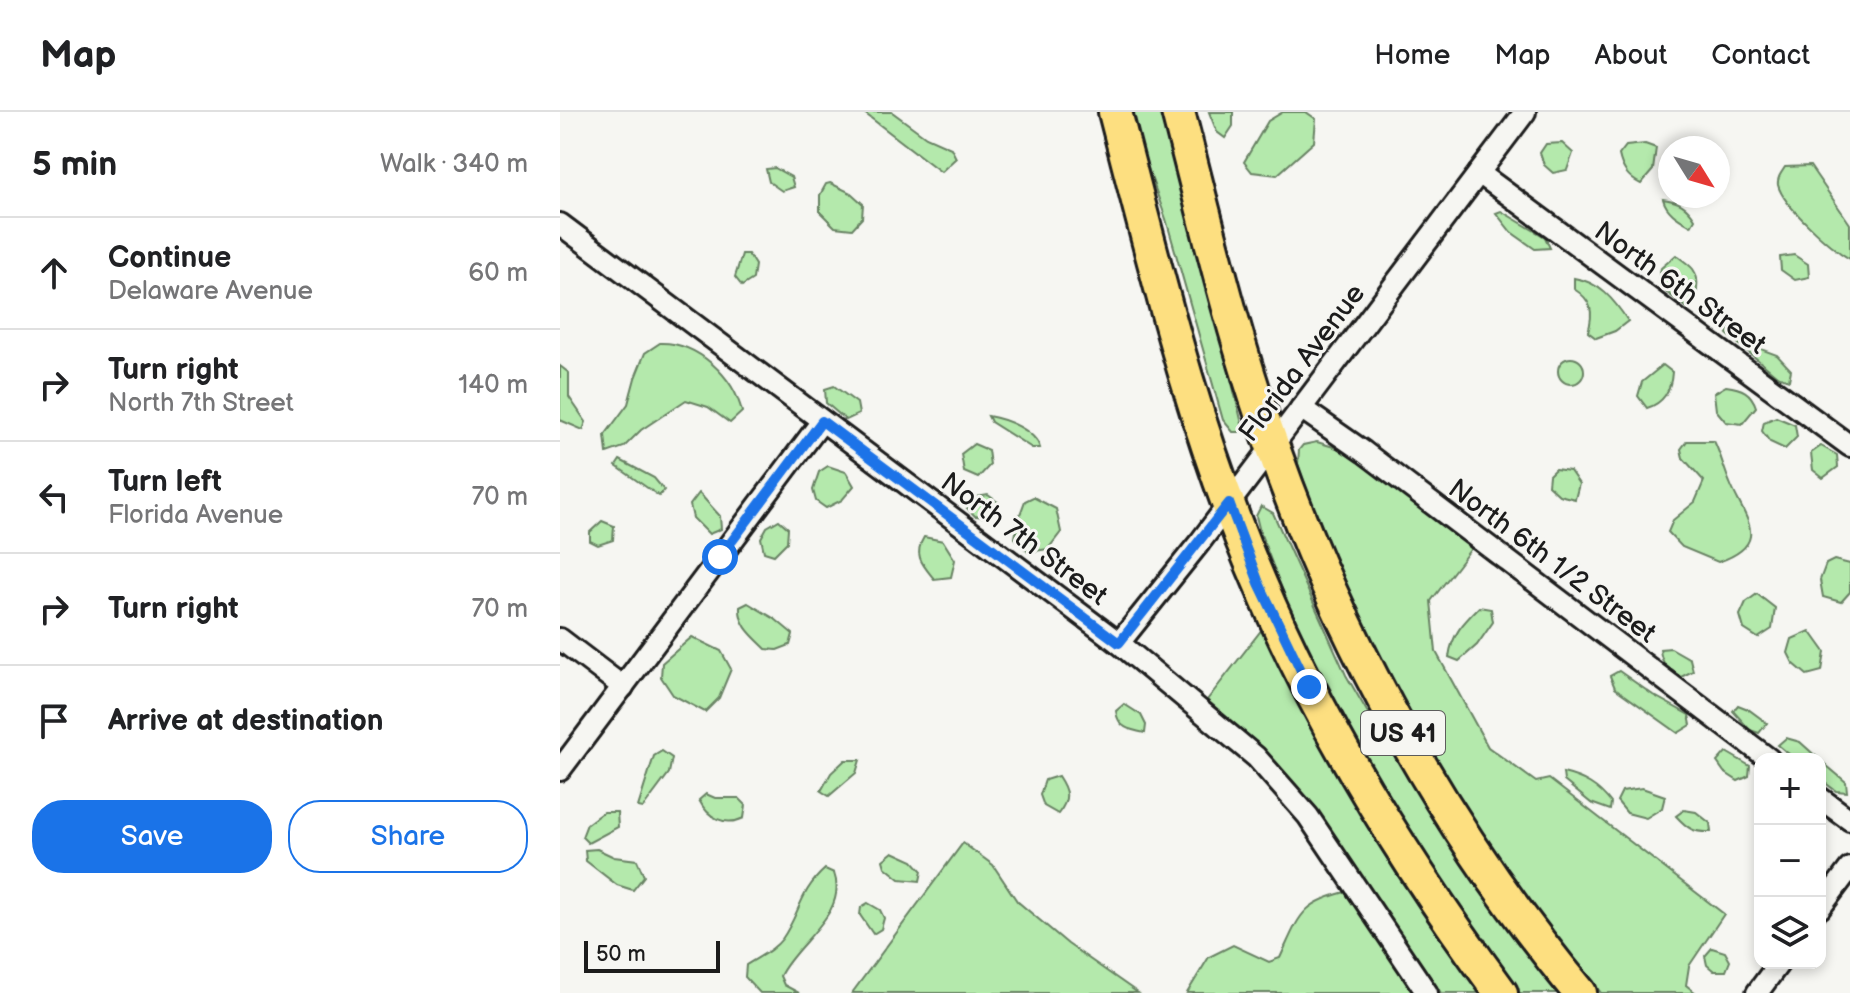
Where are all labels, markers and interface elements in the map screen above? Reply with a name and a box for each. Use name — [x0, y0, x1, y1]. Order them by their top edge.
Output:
text: Map — [40, 33, 116, 78]
text: Home — [1374, 39, 1450, 72]
text: Map — [1494, 39, 1551, 72]
text: About — [1595, 39, 1667, 72]
text: Contact — [1711, 39, 1810, 72]
north arrow — [1658, 136, 1730, 208]
text: 5 min — [32, 144, 117, 185]
text: Walk · 340 m — [380, 149, 528, 180]
street label: North 6th Street — [1588, 215, 1773, 362]
text: Continue — [108, 240, 231, 276]
icon: ahead — [32, 251, 76, 295]
text: 60 m — [468, 258, 528, 289]
text: Delaware Avenue — [108, 276, 313, 307]
street label: Florida Avenue — [1232, 278, 1372, 448]
text: Turn right — [108, 352, 239, 388]
icon: right — [32, 363, 76, 407]
text: 140 m — [458, 370, 528, 401]
text: North 7th Street — [108, 388, 294, 419]
text: Turn left — [108, 464, 222, 500]
street label: North 7th Street — [934, 466, 1114, 613]
street label: North 6th 1/2 Street — [1442, 472, 1663, 650]
icon: left — [32, 475, 76, 519]
text: 70 m — [471, 482, 528, 513]
text: Florida Avenue — [108, 500, 283, 531]
route start — [702, 539, 738, 575]
icon: right — [32, 587, 76, 631]
text: Turn right — [108, 591, 239, 627]
text: 70 m — [471, 594, 528, 625]
route end — [1291, 669, 1327, 705]
icon: arrive — [32, 699, 76, 743]
text: Arrive at destination — [108, 703, 384, 739]
road number: US 41 — [1361, 711, 1445, 755]
map controls — [1754, 753, 1826, 969]
button: + — [1754, 753, 1826, 825]
button: Save — [32, 800, 272, 873]
button: Share — [288, 800, 528, 873]
button: − — [1754, 825, 1826, 897]
button: layers — [1754, 897, 1826, 969]
scale bar — [584, 937, 720, 973]
text: 50 m — [596, 941, 646, 968]

